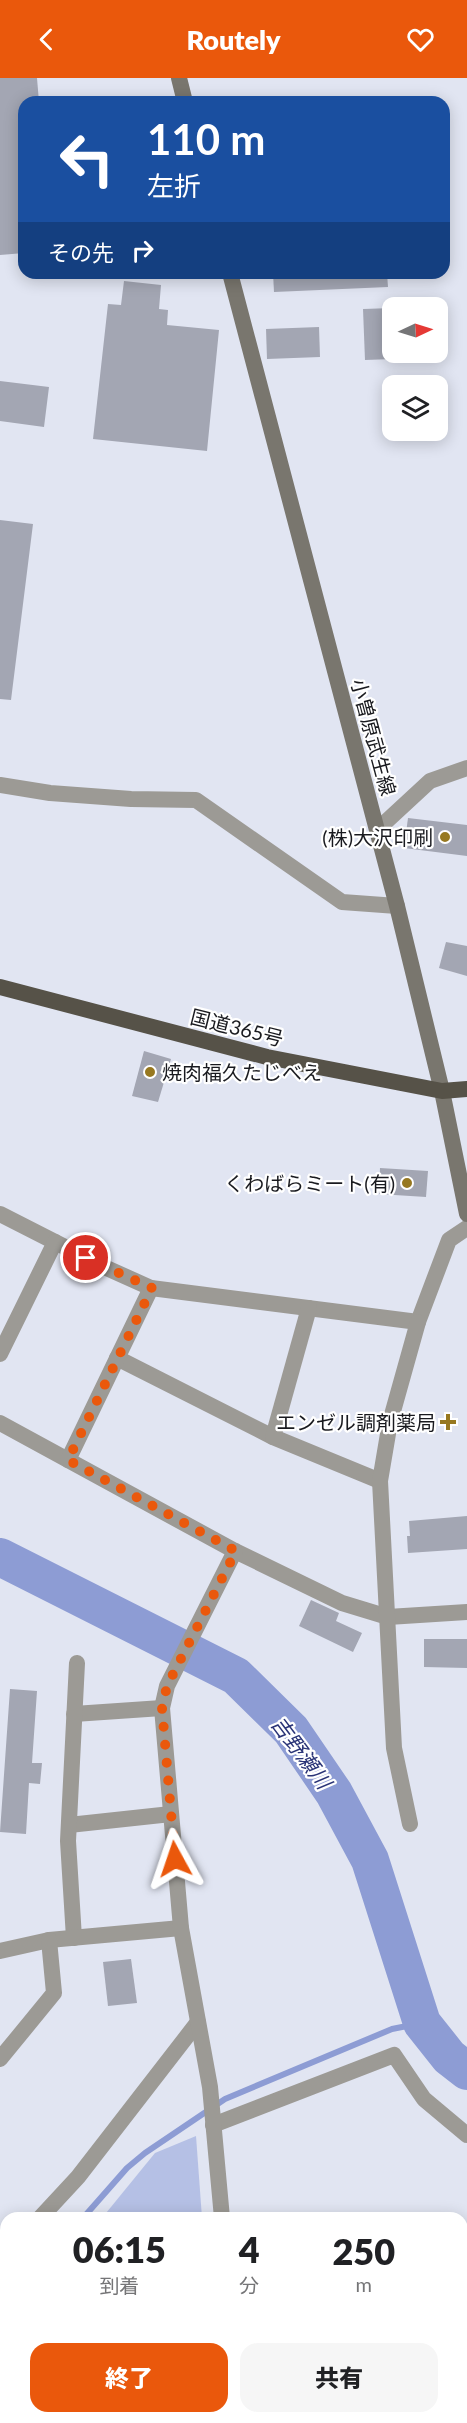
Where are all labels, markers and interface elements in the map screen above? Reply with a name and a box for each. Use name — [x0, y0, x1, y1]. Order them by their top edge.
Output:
icon: back — [30, 23, 63, 56]
text: Routely — [186, 23, 281, 56]
icon: heart — [404, 23, 437, 56]
text: 110 m — [147, 114, 265, 164]
icon: left — [48, 120, 126, 198]
text: 左折 — [147, 169, 201, 202]
icon: right — [126, 234, 159, 267]
text: その先 — [48, 239, 114, 266]
north arrow — [382, 297, 448, 363]
map controls — [382, 297, 448, 441]
button: layers — [382, 375, 448, 441]
street label: 小曽原武生線 — [347, 676, 401, 798]
place label: (株)大沢印刷 — [322, 825, 433, 849]
marker: (株)大沢印刷 — [438, 830, 452, 844]
street label: 国道365号 — [188, 1004, 286, 1050]
place label: 焼肉福久たじべえ — [162, 1060, 322, 1084]
marker: 焼肉福久たじべえ — [143, 1065, 157, 1079]
place label: くわばらミート(有) — [224, 1171, 395, 1195]
marker: くわばらミート(有) — [400, 1176, 414, 1190]
pin — [60, 1232, 111, 1283]
icon: arrive — [69, 1241, 102, 1274]
place label: エンゼル調剤薬局 — [276, 1410, 436, 1434]
marker: エンゼル調剤薬局 — [441, 1415, 455, 1429]
water label: 吉野瀬川 — [267, 1711, 338, 1795]
position arrow — [143, 1827, 207, 1891]
text: 06:15 — [73, 2227, 166, 2271]
text: 4 — [239, 2227, 260, 2271]
text: 250 — [332, 2229, 395, 2273]
text: m — [356, 2272, 372, 2296]
text: 到着 — [99, 2273, 139, 2297]
text: 分 — [239, 2273, 259, 2297]
button: 終了 — [30, 2343, 228, 2412]
button: 共有 — [240, 2343, 438, 2412]

